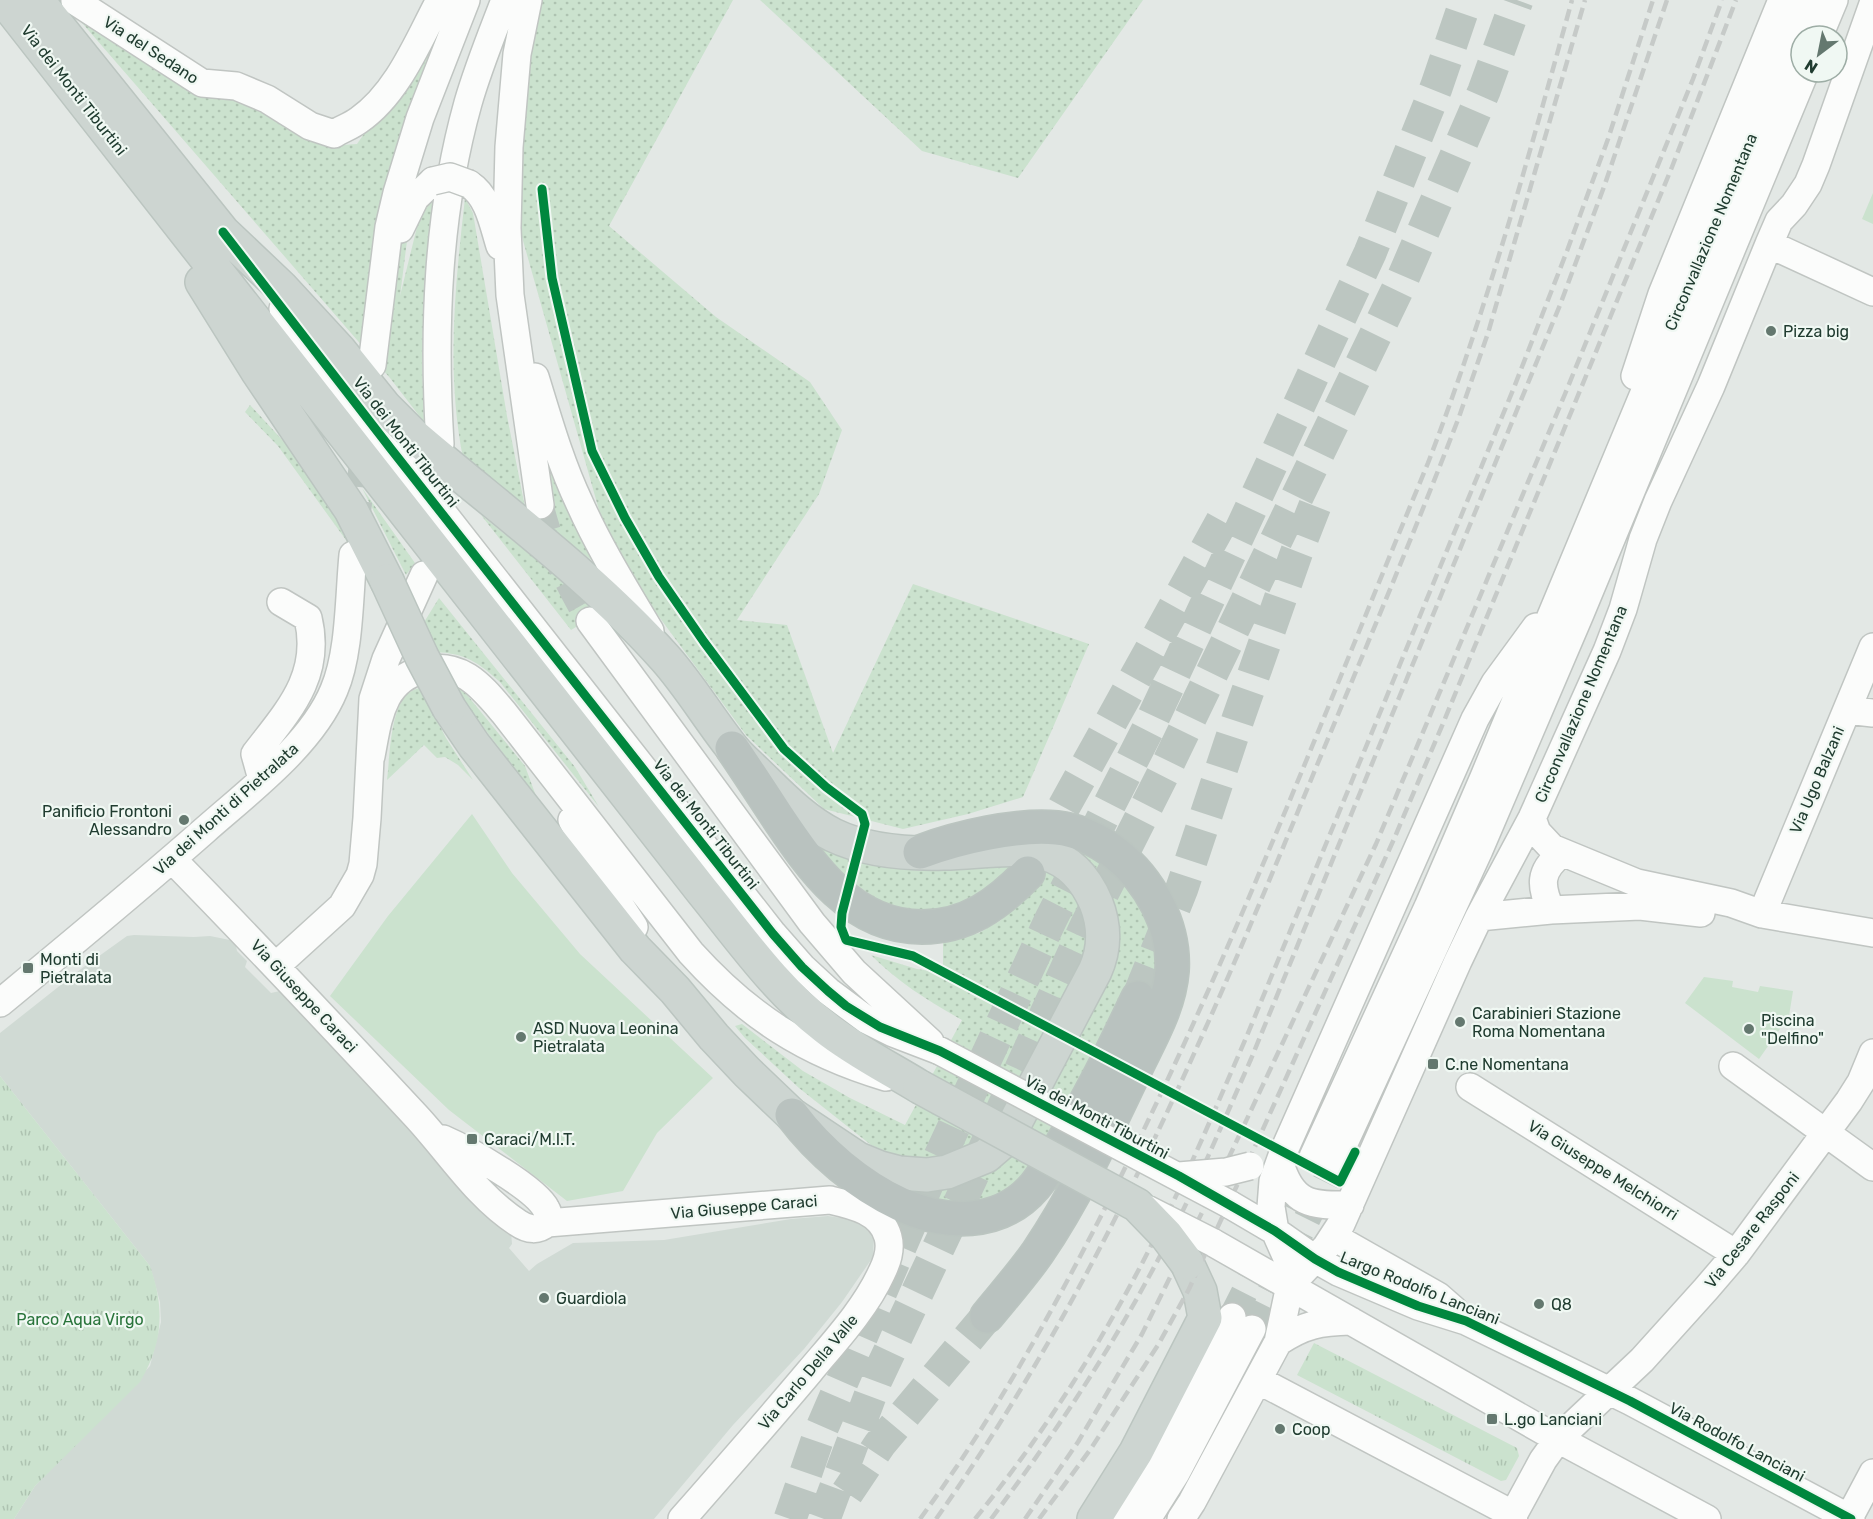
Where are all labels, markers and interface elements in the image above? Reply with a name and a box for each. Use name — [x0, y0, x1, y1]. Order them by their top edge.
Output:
street label: Via del Sedano — [100, 12, 202, 88]
street label: Via dei Monti Tiburtini — [17, 21, 131, 159]
north arrow — [1789, 24, 1849, 84]
text: N — [1801, 55, 1821, 77]
street label: Circonvallazione Nomentana — [1661, 131, 1761, 333]
place label: Pizza big — [1783, 322, 1849, 341]
marker: Pizza big — [1764, 324, 1778, 338]
street label: Via dei Monti Tiburtini — [349, 373, 463, 511]
street label: Circonvallazione Nomentana — [1531, 603, 1631, 805]
street label: Via Ugo Balzani — [1786, 723, 1848, 837]
street label: Via dei Monti di Pietralata — [150, 739, 302, 879]
street label: Via dei Monti Tiburtini — [649, 755, 763, 893]
place label: Panificio Frontoni Alessandro — [42, 802, 172, 839]
marker: Panificio Frontoni Alessandro — [177, 813, 191, 827]
street label: Via Giuseppe Caraci — [247, 936, 361, 1056]
place label: Monti di Pietralata — [40, 950, 112, 987]
marker: Monti di Pietralata — [21, 961, 35, 975]
place label: Carabinieri Stazione Roma Nomentana — [1472, 1004, 1621, 1041]
place label: Piscina "Delfino" — [1761, 1011, 1824, 1048]
marker: Carabinieri Stazione Roma Nomentana — [1453, 1015, 1467, 1029]
place label: ASD Nuova Leonina Pietralata — [533, 1019, 678, 1056]
marker: Piscina "Delfino" — [1742, 1022, 1756, 1036]
marker: ASD Nuova Leonina Pietralata — [514, 1030, 528, 1044]
place label: C.ne Nomentana — [1445, 1055, 1569, 1074]
marker: C.ne Nomentana — [1426, 1057, 1440, 1071]
street label: Via dei Monti Tiburtini — [1022, 1071, 1172, 1163]
street label: Via Giuseppe Melchiorri — [1524, 1116, 1682, 1224]
place label: Caraci/M.I.T. — [484, 1130, 575, 1149]
marker: Caraci/M.I.T. — [465, 1132, 479, 1146]
street label: Via Cesare Rasponi — [1701, 1168, 1803, 1292]
street label: Via Giuseppe Caraci — [670, 1191, 818, 1223]
street label: Largo Rodolfo Lanciani — [1337, 1247, 1503, 1329]
place label: Guardiola — [556, 1289, 627, 1308]
marker: Guardiola — [537, 1291, 551, 1305]
place label: Q8 — [1551, 1295, 1572, 1314]
marker: Q8 — [1532, 1297, 1546, 1311]
park label: Parco Aqua Virgo — [16, 1310, 144, 1329]
street label: Via Carlo Della Valle — [754, 1310, 862, 1434]
street label: Via Rodolfo Lanciani — [1666, 1398, 1808, 1486]
place label: L.go Lanciani — [1504, 1410, 1602, 1429]
marker: L.go Lanciani — [1485, 1412, 1499, 1426]
place label: Coop — [1292, 1420, 1331, 1439]
marker: Coop — [1273, 1422, 1287, 1436]

